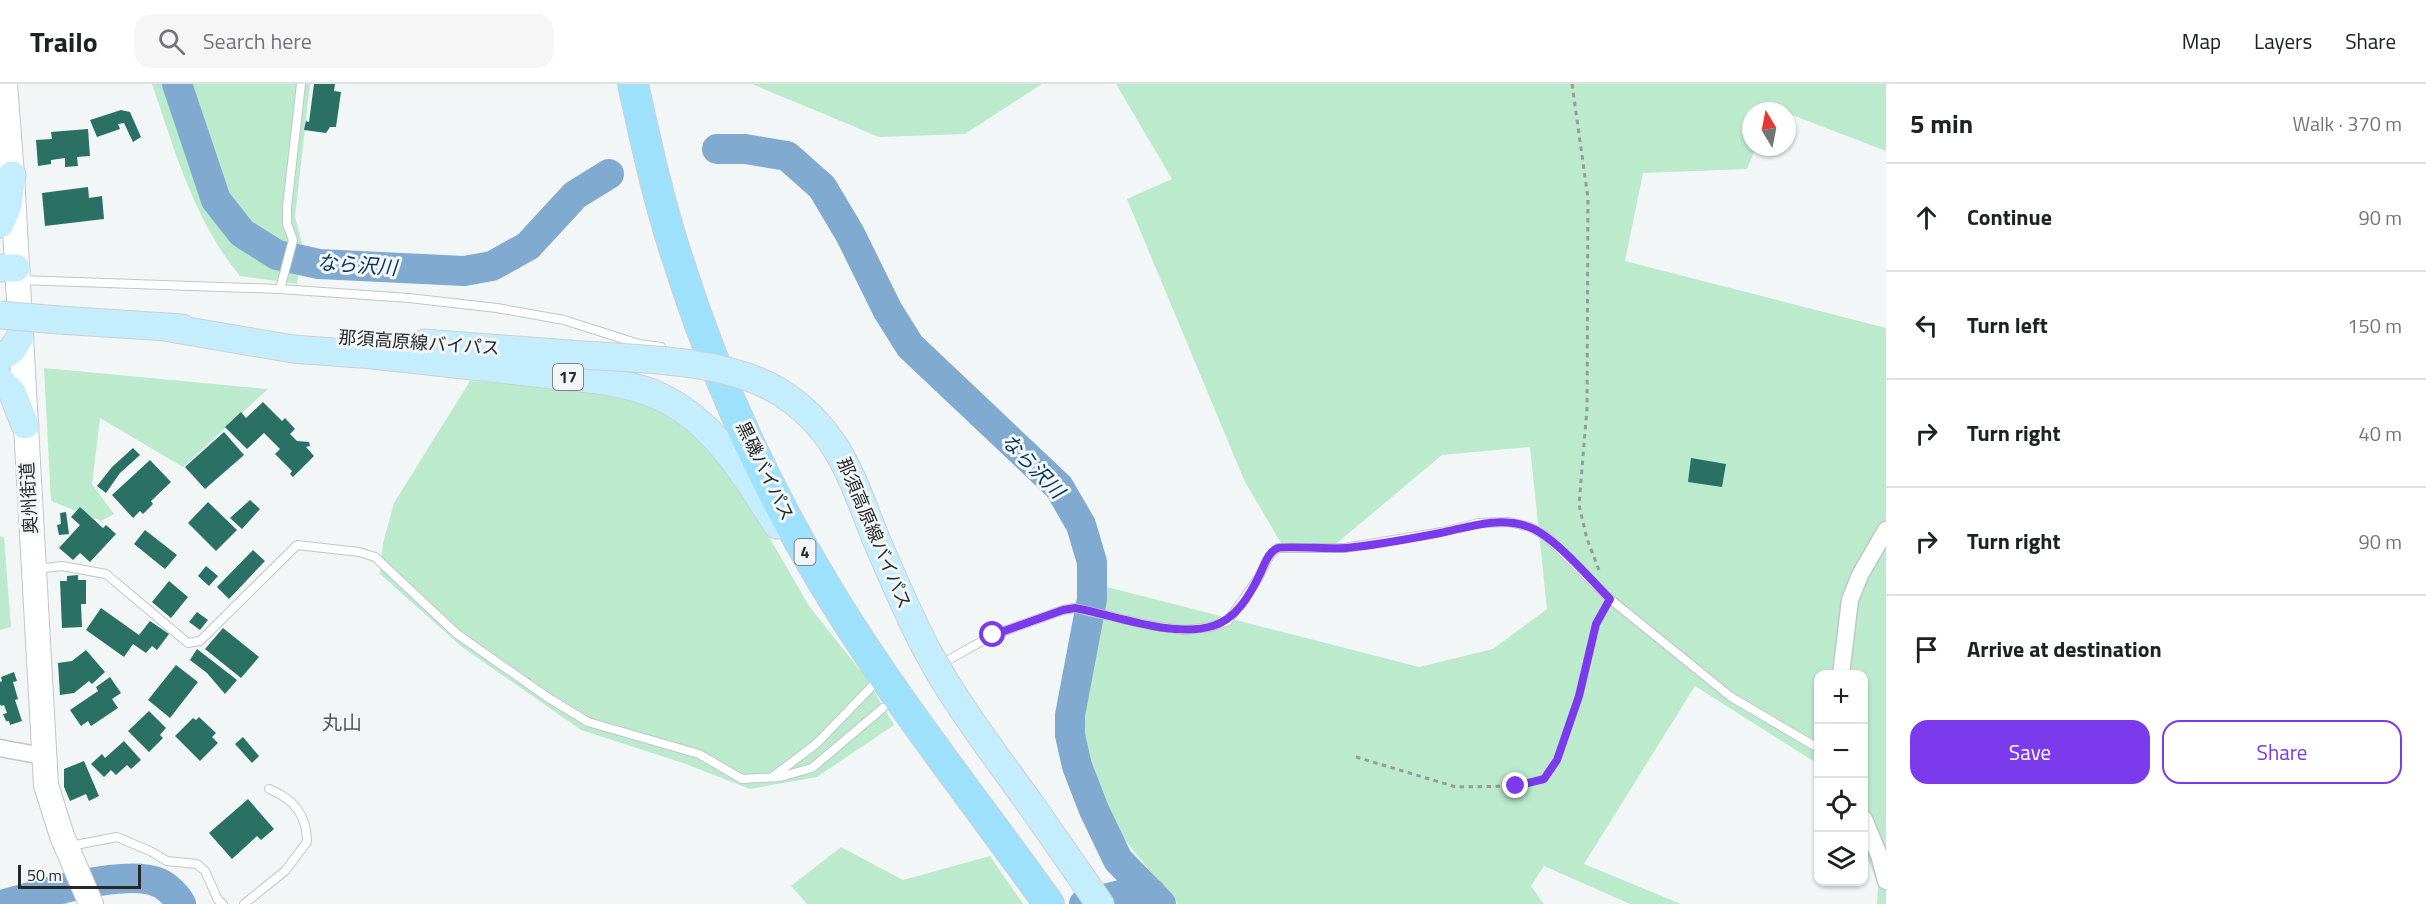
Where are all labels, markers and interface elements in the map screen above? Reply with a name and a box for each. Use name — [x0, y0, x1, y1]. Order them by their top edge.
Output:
search box — [134, 14, 554, 68]
text: Trailo — [30, 20, 98, 63]
text: Search here — [203, 24, 312, 58]
icon: search — [155, 25, 188, 58]
text: Map — [2182, 25, 2221, 57]
text: Layers — [2254, 25, 2312, 57]
text: Share — [2345, 25, 2396, 57]
north arrow — [1742, 102, 1796, 156]
text: 5 min — [1910, 104, 1973, 143]
text: Walk · 370 m — [2293, 108, 2402, 139]
text: Continue — [1967, 200, 2052, 234]
icon: ahead — [1910, 201, 1943, 234]
text: 90 m — [2358, 202, 2402, 233]
water label: なら沢川 — [316, 246, 400, 283]
text: Turn left — [1967, 308, 2048, 342]
icon: left — [1910, 309, 1943, 342]
text: 150 m — [2347, 310, 2402, 341]
street label: 那須高原線バイパス — [337, 323, 501, 362]
road number: 17 — [553, 364, 583, 390]
street label: 黒磯バイパス — [730, 416, 801, 525]
text: Turn right — [1967, 416, 2061, 450]
icon: right — [1910, 417, 1943, 450]
text: 40 m — [2358, 418, 2402, 449]
water label: なら沢川 — [994, 426, 1074, 507]
street label: 那須高原線バイパス — [830, 453, 918, 612]
street label: 奥州街道 — [13, 461, 44, 535]
text: Turn right — [1967, 524, 2061, 558]
icon: right — [1910, 525, 1943, 558]
text: 90 m — [2358, 526, 2402, 557]
road number: 4 — [794, 539, 816, 565]
route start — [979, 621, 1005, 647]
text: Arrive at destination — [1967, 632, 2162, 666]
icon: arrive — [1910, 633, 1943, 666]
map controls — [1814, 670, 1868, 886]
button: + — [1814, 670, 1868, 724]
district label: 丸山 — [322, 707, 362, 738]
button: Save — [1910, 720, 2150, 784]
button: Share — [2162, 720, 2402, 784]
button: − — [1814, 724, 1868, 778]
route end — [1502, 772, 1528, 798]
button: locate — [1814, 778, 1868, 832]
button: layers — [1814, 832, 1868, 886]
scale bar — [18, 862, 141, 890]
text: 50 m — [27, 863, 62, 887]

